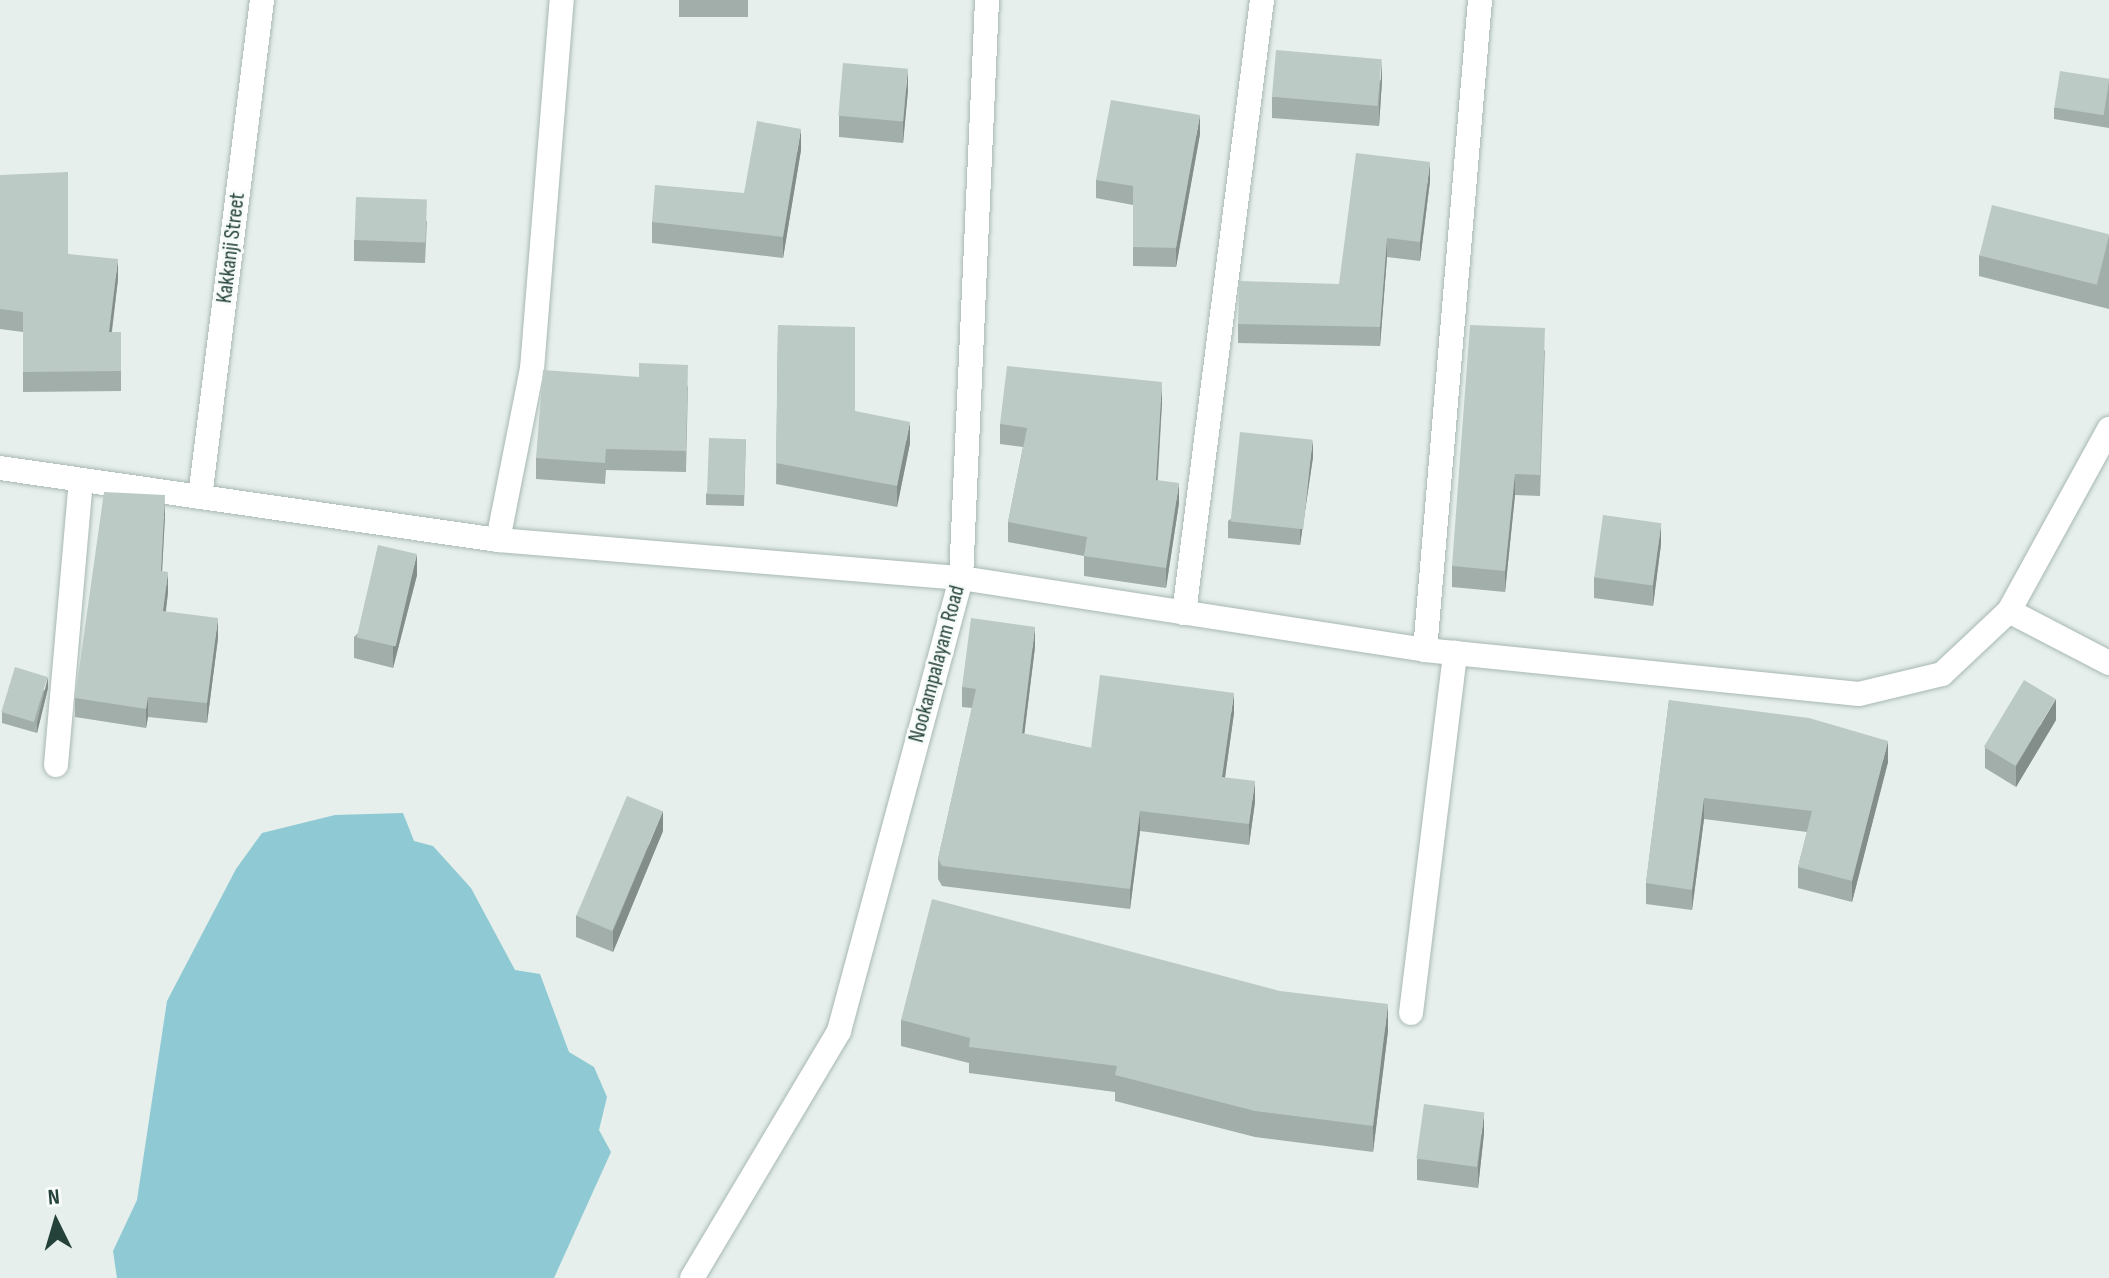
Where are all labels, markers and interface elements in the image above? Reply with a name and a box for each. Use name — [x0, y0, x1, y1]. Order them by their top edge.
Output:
street label: Kakkanji Street — [211, 191, 251, 305]
street label: Nookampalayam Road — [903, 583, 971, 745]
north arrow — [16, 1182, 96, 1262]
text: N — [47, 1184, 61, 1212]

